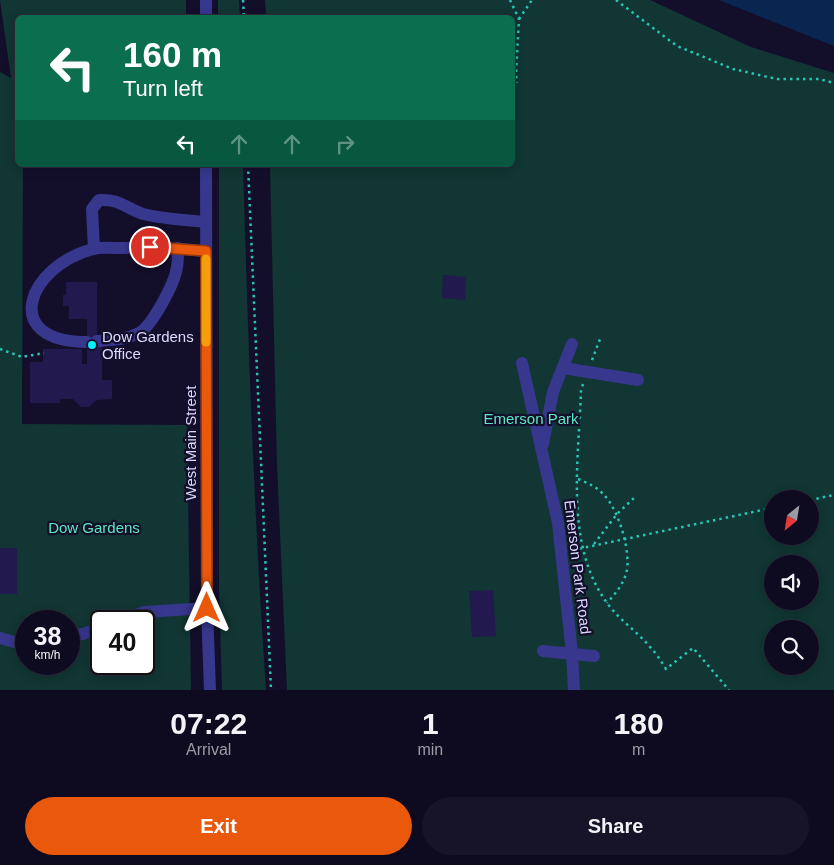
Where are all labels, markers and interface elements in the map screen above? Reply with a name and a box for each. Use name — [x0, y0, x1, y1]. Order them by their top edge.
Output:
icon: left — [40, 35, 105, 100]
text: 160 m — [123, 35, 222, 74]
text: Turn left — [123, 76, 203, 101]
icon: left — [172, 130, 200, 158]
icon: ahead — [225, 130, 253, 158]
icon: ahead — [278, 130, 306, 158]
icon: right — [331, 130, 359, 158]
pin — [129, 226, 171, 268]
icon: arrive — [136, 233, 164, 261]
place label: Dow Gardens Office — [102, 328, 194, 362]
marker: Dow Gardens Office — [86, 339, 98, 351]
street label: West Main Street — [182, 385, 199, 500]
park label: Emerson Park — [483, 410, 579, 427]
north arrow — [764, 490, 819, 545]
map controls — [764, 490, 819, 675]
street label: Emerson Park Road — [561, 499, 595, 635]
park label: Dow Gardens — [48, 519, 140, 536]
button: sound — [764, 555, 819, 610]
position arrow — [180, 581, 232, 633]
speed limit sign: 40 — [90, 610, 155, 675]
button: search — [764, 620, 819, 675]
text: 38 — [34, 622, 61, 650]
text: km/h — [34, 648, 61, 662]
text: 07:22 — [170, 707, 247, 740]
text: 1 — [422, 707, 439, 740]
text: 180 — [614, 707, 664, 740]
text: Arrival — [186, 741, 231, 758]
text: min — [417, 741, 443, 758]
text: m — [632, 741, 645, 758]
button: Exit — [25, 797, 412, 855]
button: Share — [422, 797, 809, 855]

